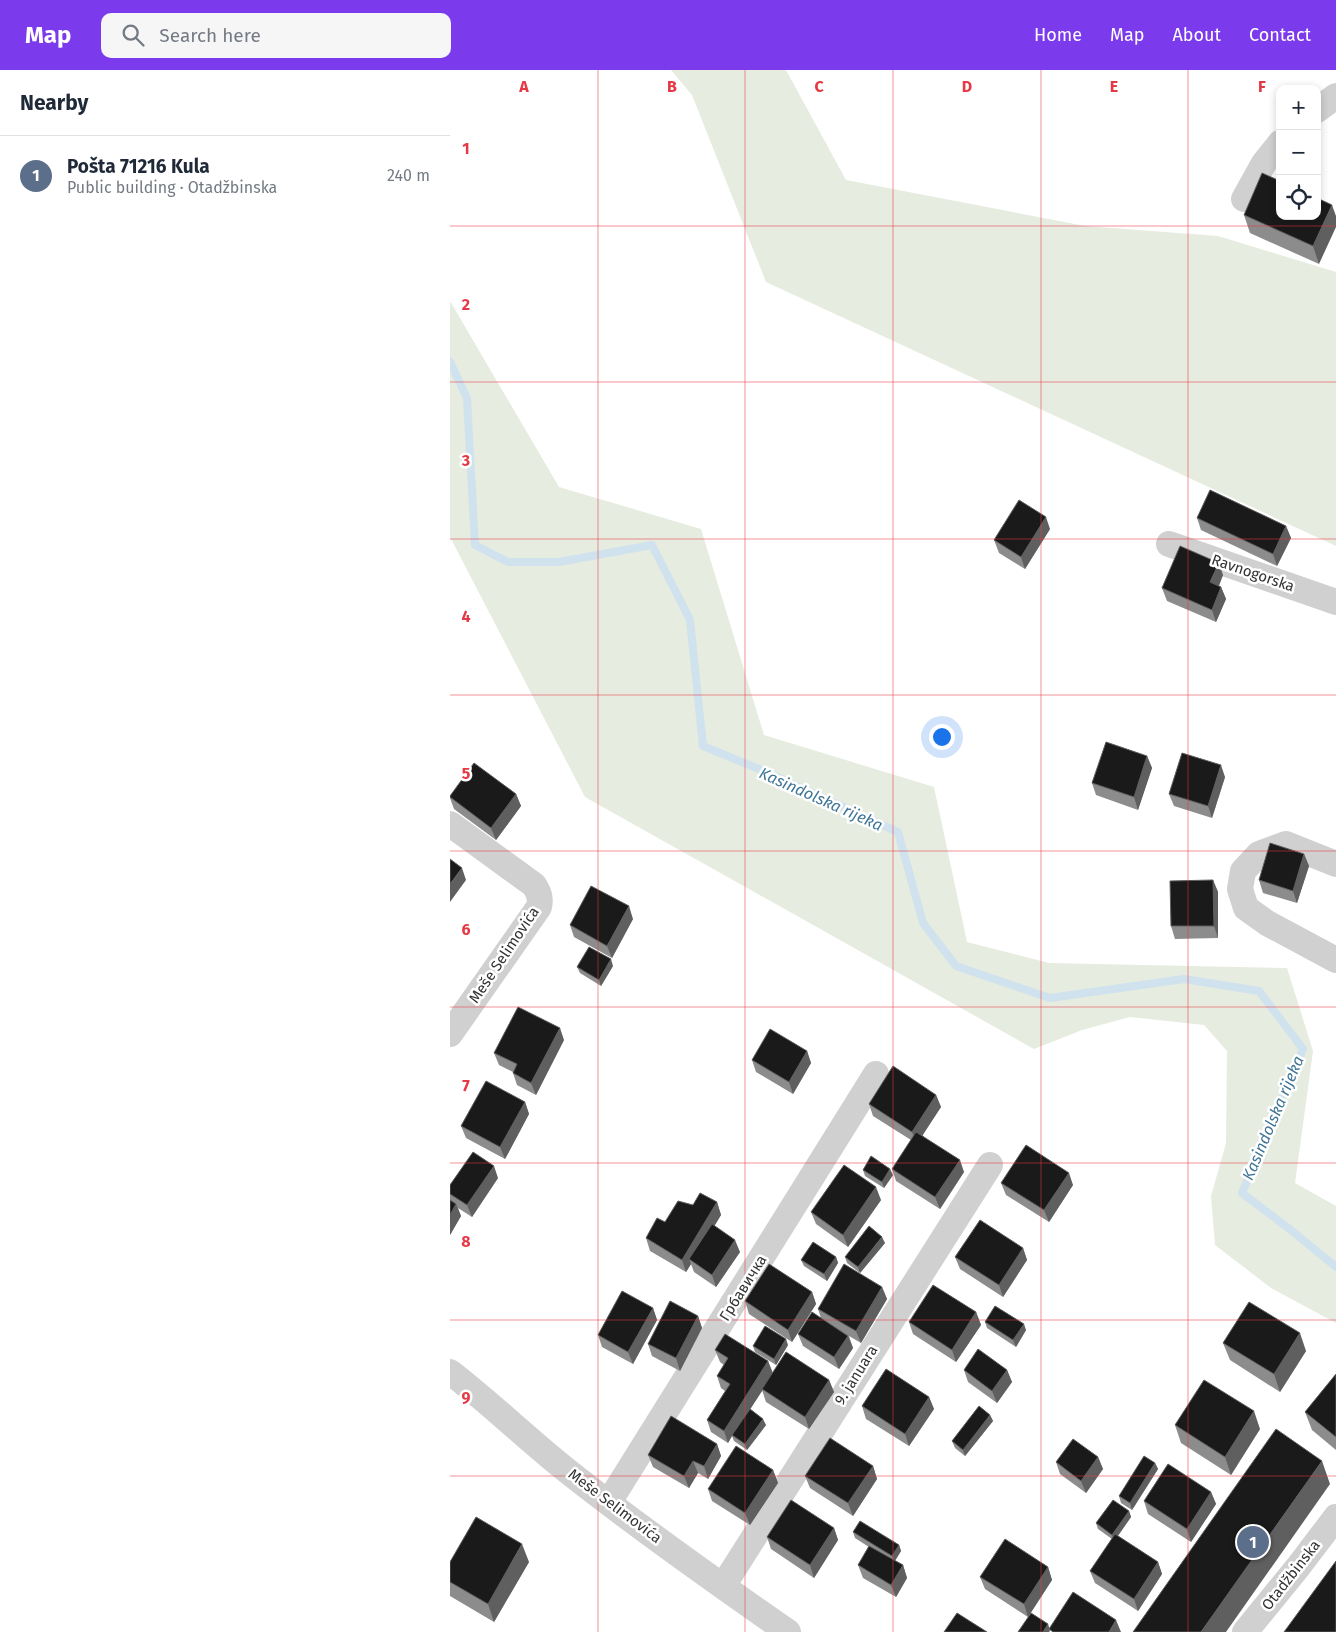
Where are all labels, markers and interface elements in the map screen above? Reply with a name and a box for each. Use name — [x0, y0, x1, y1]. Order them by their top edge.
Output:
search box — [101, 13, 451, 58]
text: Map — [25, 21, 71, 49]
icon: search — [119, 21, 147, 49]
text: Search here — [159, 24, 261, 47]
text: Home — [1034, 24, 1082, 46]
text: Map — [1110, 24, 1144, 46]
text: About — [1172, 24, 1221, 46]
text: Contact — [1249, 24, 1311, 46]
text: A — [518, 77, 529, 96]
text: B — [667, 77, 677, 96]
text: C — [814, 77, 824, 96]
text: D — [962, 77, 972, 96]
text: E — [1110, 77, 1118, 96]
text: F — [1258, 77, 1266, 96]
map controls — [1276, 85, 1321, 220]
button: + — [1276, 85, 1321, 130]
text: Nearby — [20, 90, 88, 116]
button: − — [1276, 130, 1321, 175]
text: 1 — [462, 139, 470, 158]
text: Pošta 71216 Kula — [67, 155, 210, 178]
text: 1 — [32, 166, 40, 185]
text: 240 m — [387, 166, 430, 185]
button: locate — [1276, 175, 1321, 220]
text: Public building · Otadžbinska — [67, 178, 277, 197]
text: 2 — [462, 295, 470, 314]
text: 3 — [461, 451, 470, 470]
street label: Ravnogorska — [1209, 550, 1297, 596]
text: 4 — [461, 607, 471, 626]
your location — [929, 724, 955, 750]
water label: Kasindolska rijeka — [756, 763, 886, 835]
text: 5 — [462, 764, 471, 783]
street label: Meše Selimovića — [465, 903, 543, 1007]
text: 6 — [461, 920, 471, 939]
water label: Kasindolska rijeka — [1238, 1053, 1308, 1183]
text: 7 — [462, 1076, 470, 1095]
text: 8 — [461, 1232, 471, 1251]
street label: Грбавичка — [716, 1252, 770, 1324]
street label: 9. januara — [831, 1342, 881, 1408]
text: 9 — [462, 1388, 471, 1407]
street label: Meše Selimovića — [565, 1465, 665, 1547]
pin: 1 — [1237, 1523, 1269, 1561]
street label: Otadžbinska — [1258, 1536, 1324, 1614]

